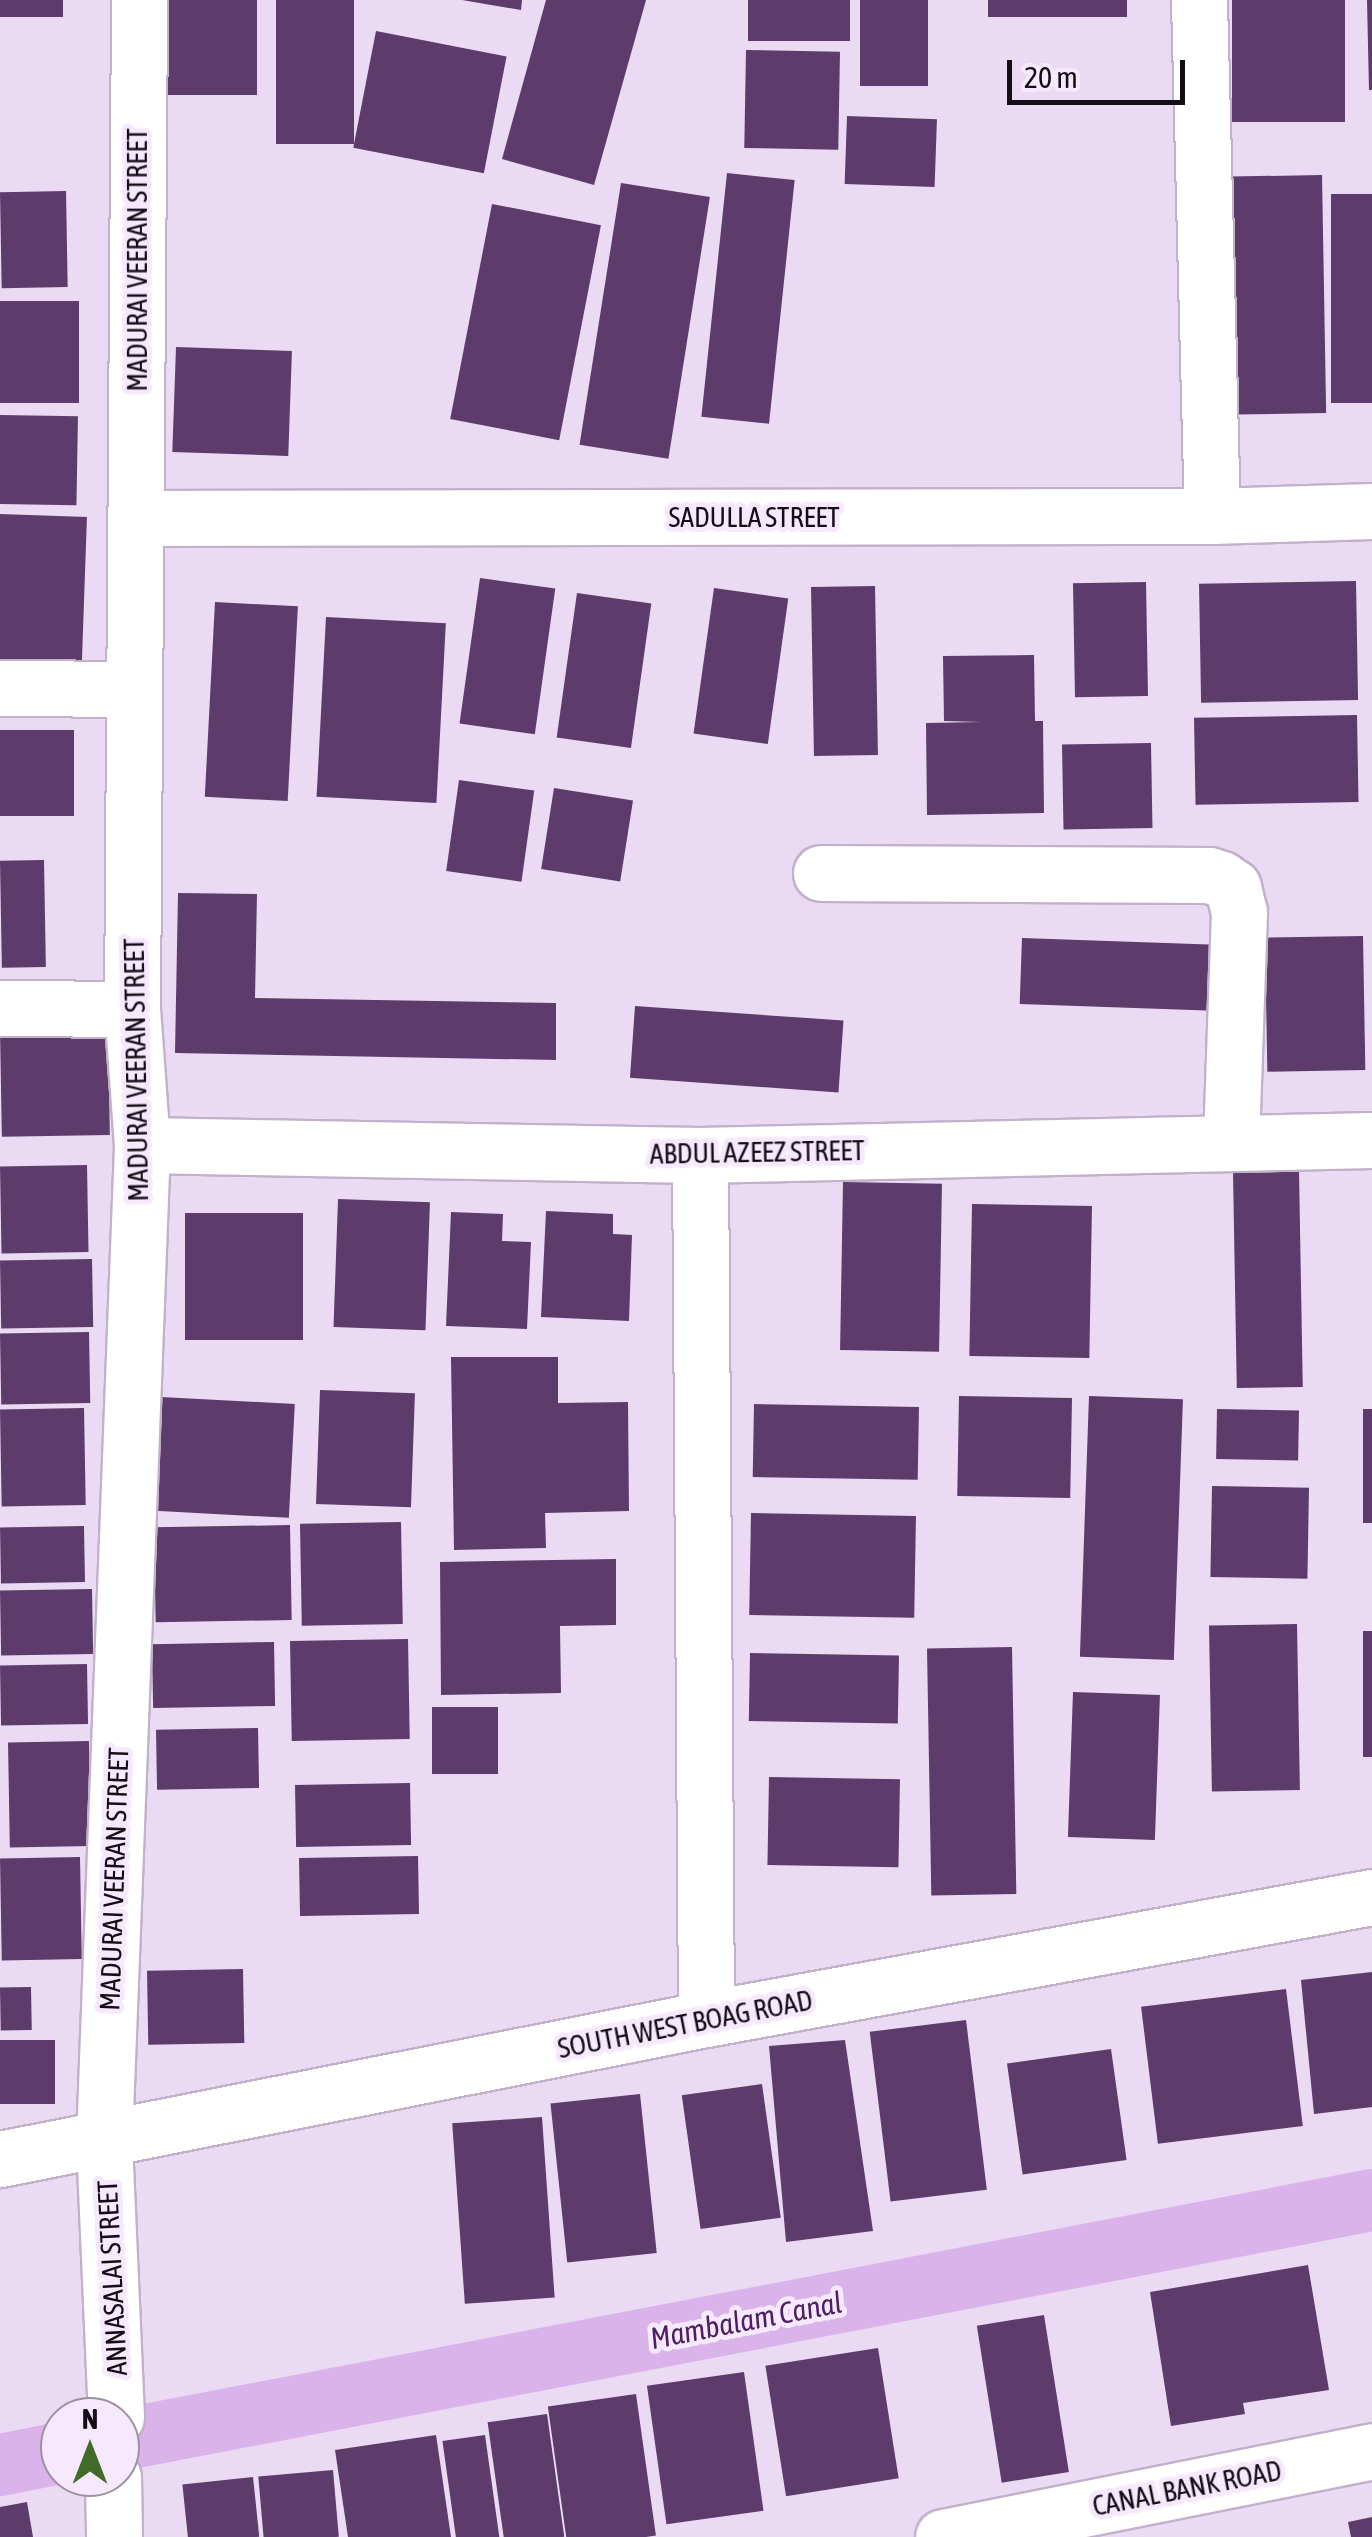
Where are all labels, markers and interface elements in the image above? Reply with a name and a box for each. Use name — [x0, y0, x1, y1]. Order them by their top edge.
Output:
scale bar — [1012, 40, 1190, 102]
text: 20 m — [1024, 60, 1078, 94]
street label: MADURAI VEERAN STREET — [120, 128, 154, 392]
street label: SADULLA STREET — [668, 500, 840, 534]
street label: MADURAI VEERAN STREET — [117, 938, 155, 1202]
street label: ABDUL AZEEZ STREET — [649, 1133, 865, 1171]
street label: MADURAI VEERAN STREET — [93, 1747, 135, 2011]
street label: SOUTH WEST BOAG ROAD — [555, 1983, 815, 2065]
street label: ANNASALAI STREET — [90, 2179, 134, 2377]
water label: Mambalam Canal — [647, 2284, 845, 2356]
north arrow — [40, 2397, 140, 2497]
text: N — [82, 2403, 98, 2435]
street label: CANAL BANK ROAD — [1090, 2453, 1284, 2523]

